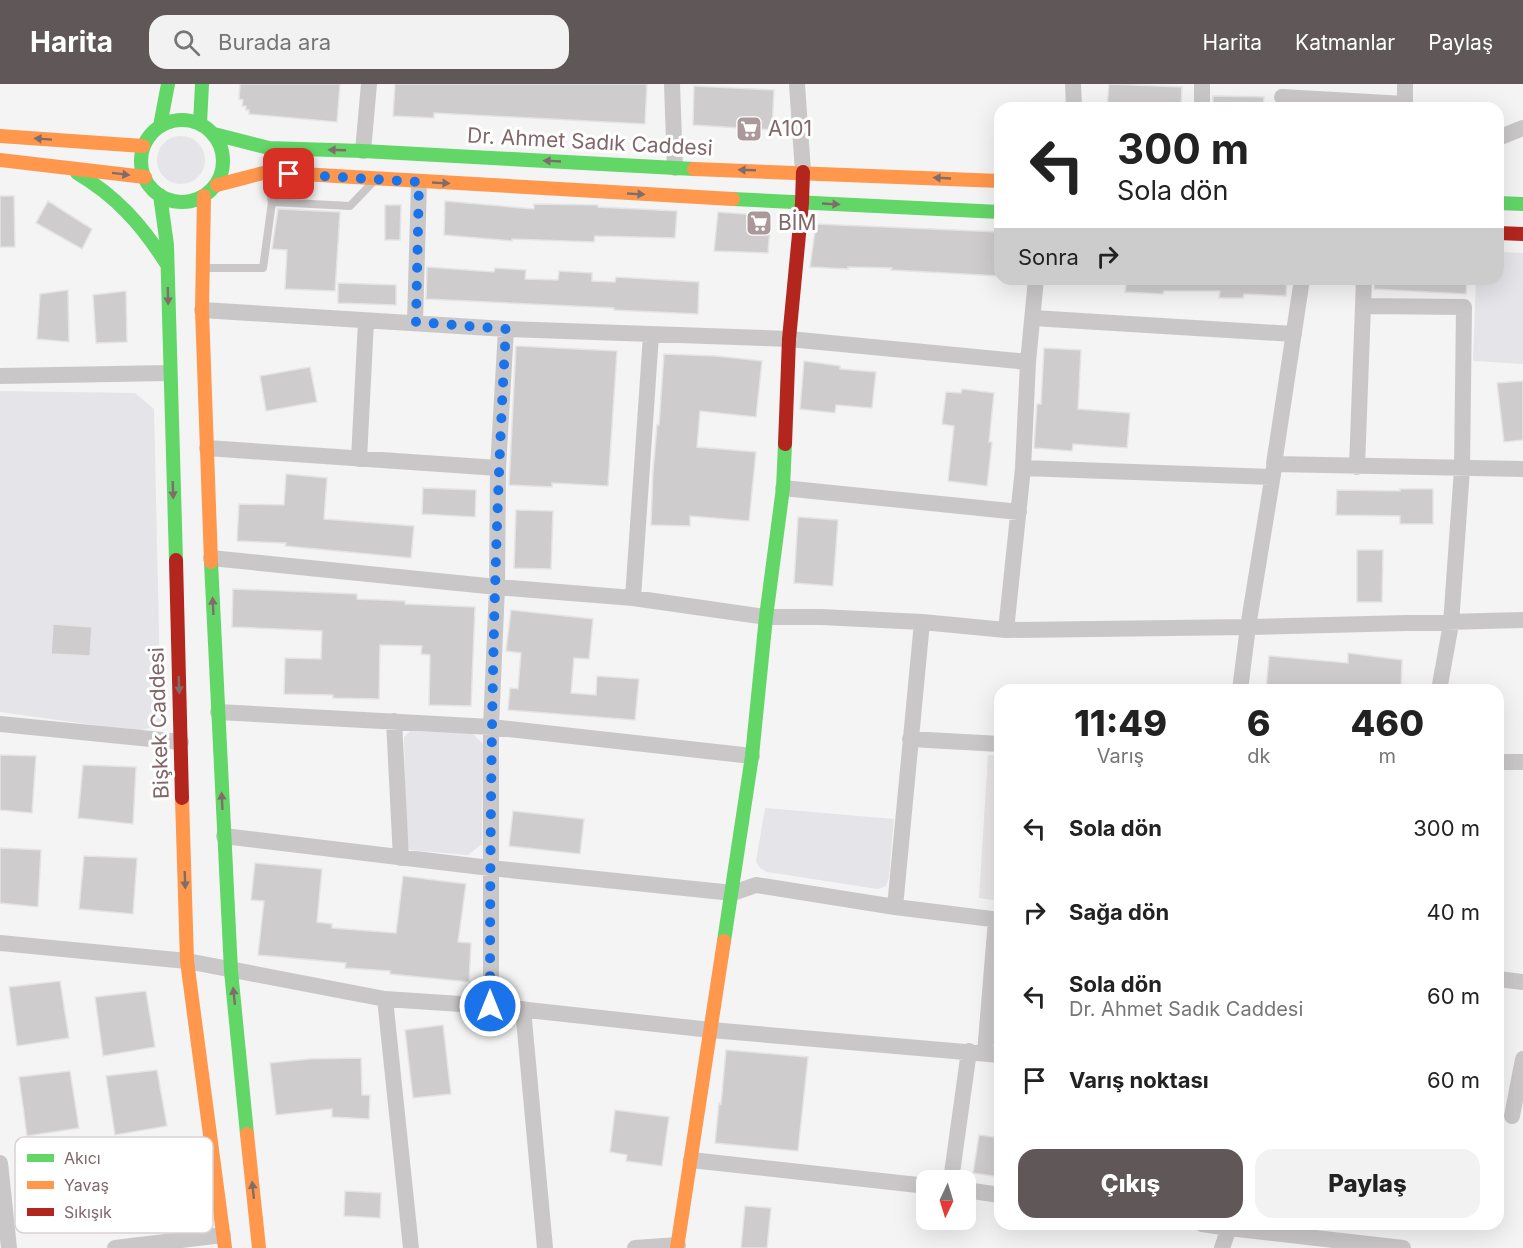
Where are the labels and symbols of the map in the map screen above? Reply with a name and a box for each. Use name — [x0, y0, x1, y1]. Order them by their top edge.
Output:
supermarket icon: A101 — [734, 114, 764, 144]
place label: A101 — [768, 116, 812, 141]
street label: Dr. Ahmet Sadık Caddesi — [467, 123, 713, 160]
one-way arrow — [34, 134, 53, 144]
one-way arrow — [327, 145, 346, 155]
pin — [263, 148, 314, 199]
one-way arrow — [543, 157, 562, 166]
one-way arrow — [738, 165, 757, 175]
one-way arrow — [111, 169, 130, 179]
one-way arrow — [933, 174, 952, 183]
one-way arrow — [432, 179, 451, 188]
one-way arrow — [626, 189, 645, 198]
one-way arrow — [821, 200, 840, 209]
supermarket icon: BİM — [744, 208, 774, 238]
place label: BİM — [778, 209, 816, 235]
one-way arrow — [163, 286, 172, 305]
one-way arrow — [168, 481, 177, 500]
one-way arrow — [208, 597, 217, 616]
street label: Bişkek Caddesi — [143, 647, 174, 799]
one-way arrow — [174, 676, 184, 695]
one-way arrow — [217, 792, 226, 811]
one-way arrow — [180, 871, 189, 890]
position arrow — [458, 974, 522, 1038]
one-way arrow — [229, 986, 239, 1005]
legend — [15, 1137, 213, 1233]
text: Akıcı — [64, 1148, 101, 1168]
north arrow — [916, 1170, 976, 1230]
text: Yavaş — [64, 1175, 109, 1195]
one-way arrow — [248, 1180, 258, 1199]
text: Sıkışık — [64, 1202, 112, 1222]

